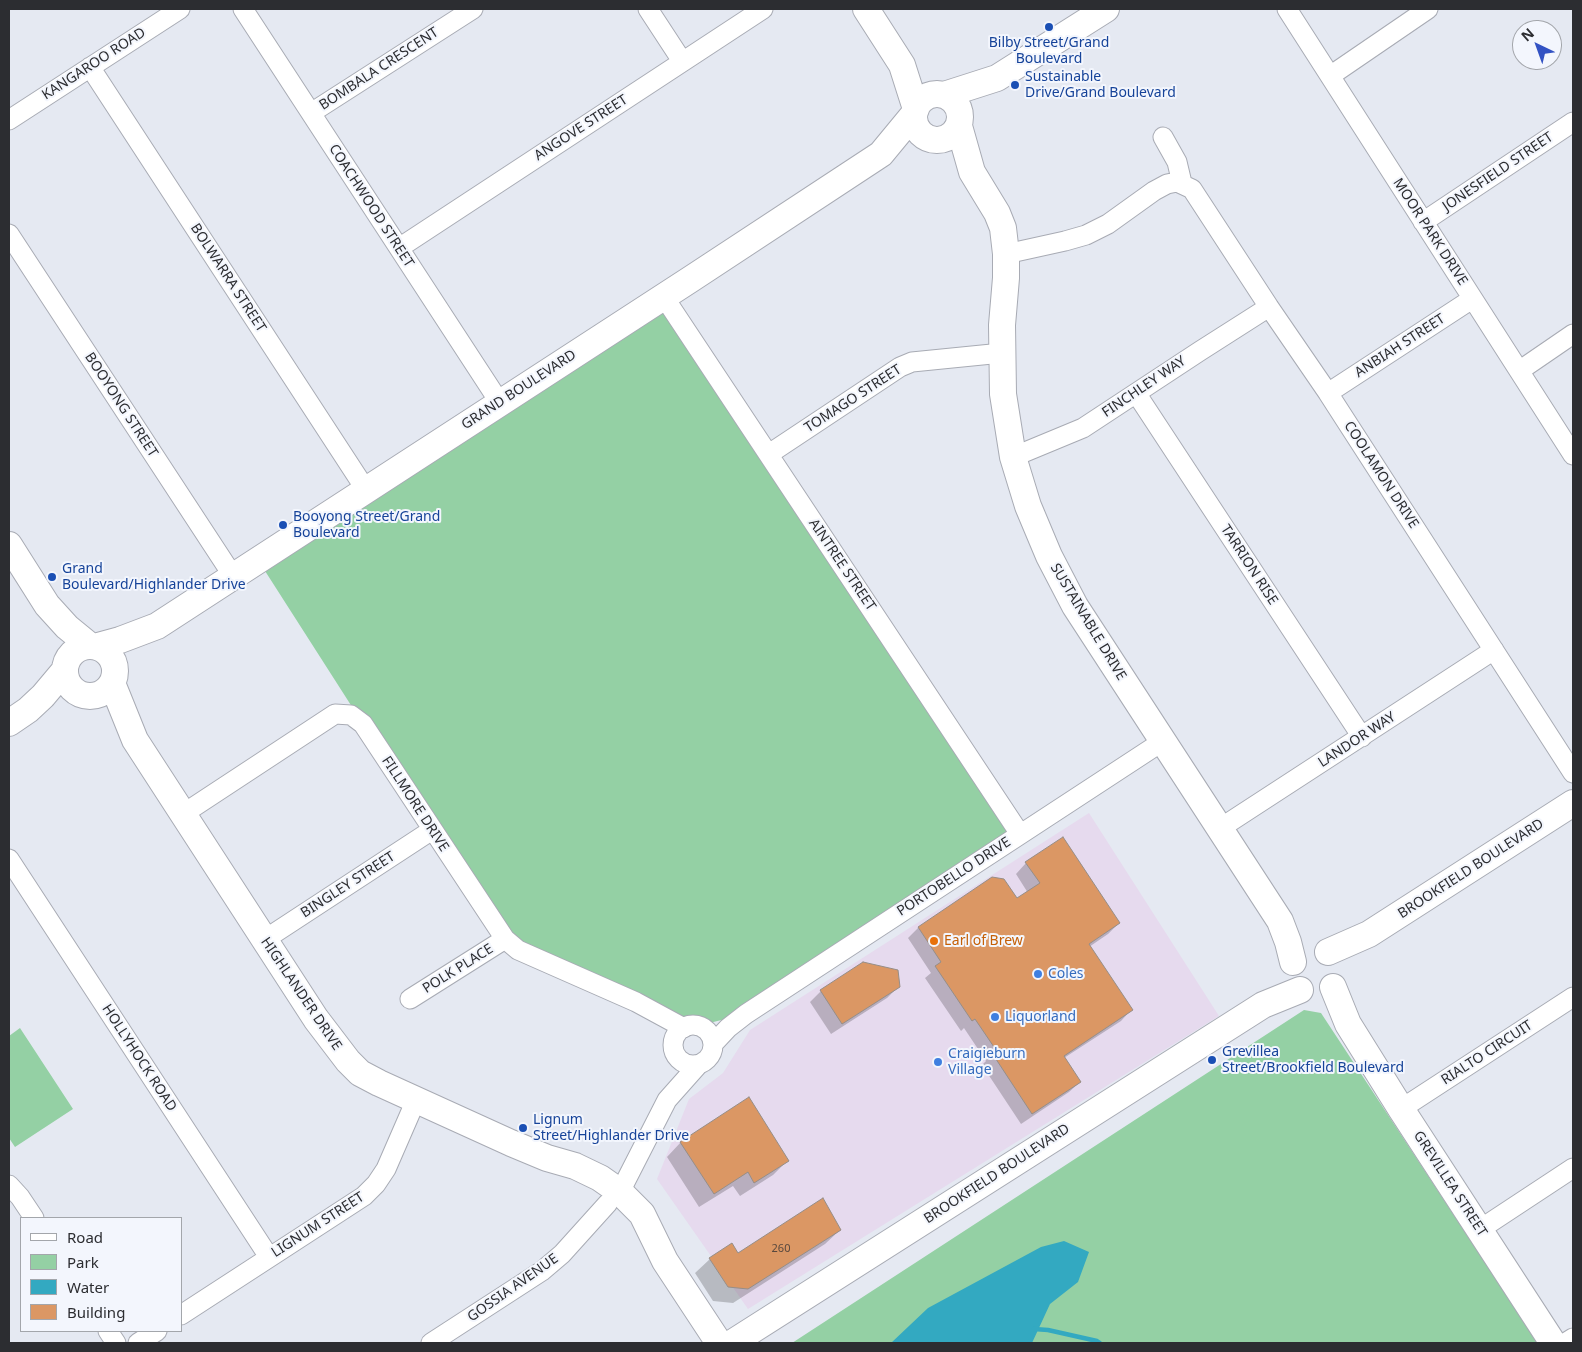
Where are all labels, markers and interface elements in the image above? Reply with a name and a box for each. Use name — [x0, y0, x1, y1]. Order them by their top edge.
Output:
north arrow — [1512, 20, 1562, 70]
marker: Bilby Street/Grand Boulevard — [1043, 21, 1055, 33]
text: N — [1517, 23, 1538, 45]
street label: KANGAROO ROAD — [39, 24, 149, 104]
street label: BOMBALA CRESCENT — [316, 24, 442, 114]
place label: Bilby Street/Grand Boulevard — [989, 35, 1109, 68]
place label: Sustainable Drive/Grand Boulevard — [1025, 69, 1176, 102]
marker: Sustainable Drive/Grand Boulevard — [1009, 79, 1021, 91]
street label: ANGOVE STREET — [531, 92, 631, 164]
street label: JONESFIELD STREET — [1440, 129, 1556, 215]
street label: COACHWOOD STREET — [325, 141, 417, 271]
street label: MOOR PARK DRIVE — [1389, 175, 1471, 289]
street label: BOLWARRA STREET — [187, 221, 269, 335]
street label: ANBIAH STREET — [1352, 311, 1448, 381]
street label: GRAND BOULEVARD — [458, 347, 580, 433]
street label: BOOYONG STREET — [81, 350, 161, 460]
street label: FINCHLEY WAY — [1099, 353, 1189, 421]
street label: TOMAGO STREET — [801, 361, 905, 437]
street label: COOLAMON DRIVE — [1340, 418, 1422, 532]
place label: Booyong Street/Grand Boulevard — [293, 509, 440, 542]
street label: AINTREE STREET — [805, 516, 879, 614]
marker: Booyong Street/Grand Boulevard — [277, 519, 289, 531]
street label: TARRION RISE — [1217, 522, 1281, 608]
street label: SUSTAINABLE DRIVE — [1046, 560, 1130, 684]
place label: Grand Boulevard/Highlander Drive — [62, 561, 246, 594]
marker: Grand Boulevard/Highlander Drive — [46, 571, 58, 583]
street label: LANDOR WAY — [1315, 709, 1399, 771]
street label: FILLMORE DRIVE — [378, 753, 452, 855]
street label: BROOKFIELD BOULEVARD — [1395, 816, 1547, 922]
street label: PORTOBELLO DRIVE — [894, 834, 1014, 920]
street label: BINGLEY STREET — [298, 848, 398, 922]
place label: Earl of Brew — [944, 933, 1023, 949]
street label: HIGHLANDER DRIVE — [257, 934, 345, 1054]
marker: Earl of Brew — [928, 935, 940, 947]
street label: POLK PLACE — [420, 941, 496, 997]
place label: Coles — [1048, 966, 1084, 982]
marker: Coles — [1032, 968, 1044, 980]
street label: HOLLYHOCK ROAD — [98, 1001, 180, 1115]
place label: Liquorland — [1005, 1009, 1076, 1025]
marker: Liquorland — [989, 1011, 1001, 1023]
street label: RIALTO CIRCUIT — [1438, 1017, 1536, 1089]
place label: Grevillea Street/Brookfield Boulevard — [1222, 1044, 1404, 1076]
place label: Craigieburn Village — [948, 1046, 1026, 1078]
marker: Grevillea Street/Brookfield Boulevard — [1206, 1054, 1218, 1066]
marker: Craigieburn Village — [932, 1056, 944, 1068]
place label: Lignum Street/Highlander Drive — [533, 1112, 689, 1144]
street label: BROOKFIELD BOULEVARD — [921, 1121, 1073, 1227]
marker: Lignum Street/Highlander Drive — [517, 1122, 529, 1134]
street label: GREVILLEA STREET — [1410, 1128, 1490, 1240]
street label: LIGNUM STREET — [269, 1189, 367, 1261]
legend — [20, 1217, 182, 1332]
text: Road — [67, 1227, 103, 1247]
house number: 260 — [772, 1242, 790, 1256]
street label: GOSSIA AVENUE — [464, 1250, 562, 1326]
text: Park — [67, 1252, 99, 1272]
text: Water — [67, 1277, 109, 1297]
text: Building — [67, 1302, 125, 1322]

